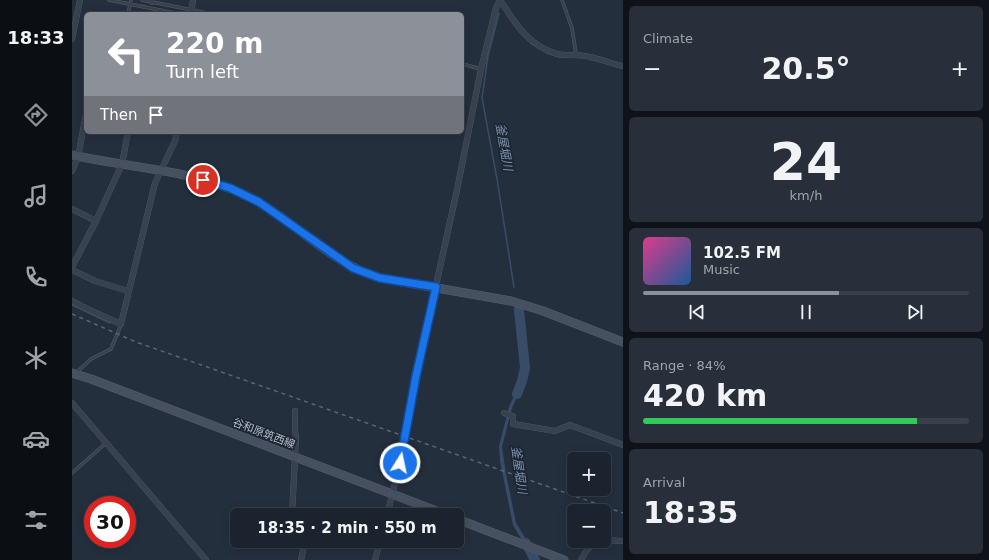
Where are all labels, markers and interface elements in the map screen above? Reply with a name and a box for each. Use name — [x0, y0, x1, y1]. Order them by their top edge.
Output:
text: 18:33 — [7, 27, 65, 48]
text: 220 m — [166, 27, 263, 60]
icon: left — [100, 28, 152, 80]
text: Climate — [643, 31, 693, 46]
text: 20.5° — [761, 51, 851, 86]
text: − — [643, 56, 661, 81]
text: + — [951, 56, 969, 81]
text: Turn left — [166, 61, 239, 82]
icon: directions — [22, 101, 50, 129]
icon: arrive — [145, 104, 167, 126]
text: Then — [100, 106, 137, 124]
water label: 釜屋堀川 — [493, 122, 515, 174]
text: 24 — [770, 132, 842, 192]
pin — [186, 163, 220, 197]
icon: arrive — [192, 169, 214, 191]
icon: music — [22, 182, 50, 210]
text: km/h — [790, 188, 822, 203]
text: 102.5 FM — [703, 244, 781, 262]
text: Music — [703, 262, 740, 277]
icon: phone — [22, 263, 50, 291]
icon: previous — [686, 301, 708, 323]
icon: pause — [795, 301, 817, 323]
icon: next — [904, 301, 926, 323]
icon: climate — [22, 344, 50, 372]
text: Range · 84% — [643, 358, 726, 373]
text: 420 km — [643, 378, 767, 413]
street label: 谷和原筑西線 — [231, 416, 297, 451]
icon: car — [22, 425, 50, 453]
position arrow — [379, 442, 421, 484]
water label: 釜屋堀川 — [509, 445, 530, 497]
map controls — [567, 452, 611, 548]
button: + — [567, 452, 611, 496]
text: Arrival — [643, 475, 685, 490]
text: 18:35 — [643, 495, 739, 530]
speed limit sign: 30 — [84, 496, 136, 548]
button: − — [567, 504, 611, 548]
icon: filters — [22, 506, 50, 534]
text: 18:35 · 2 min · 550 m — [257, 519, 437, 537]

